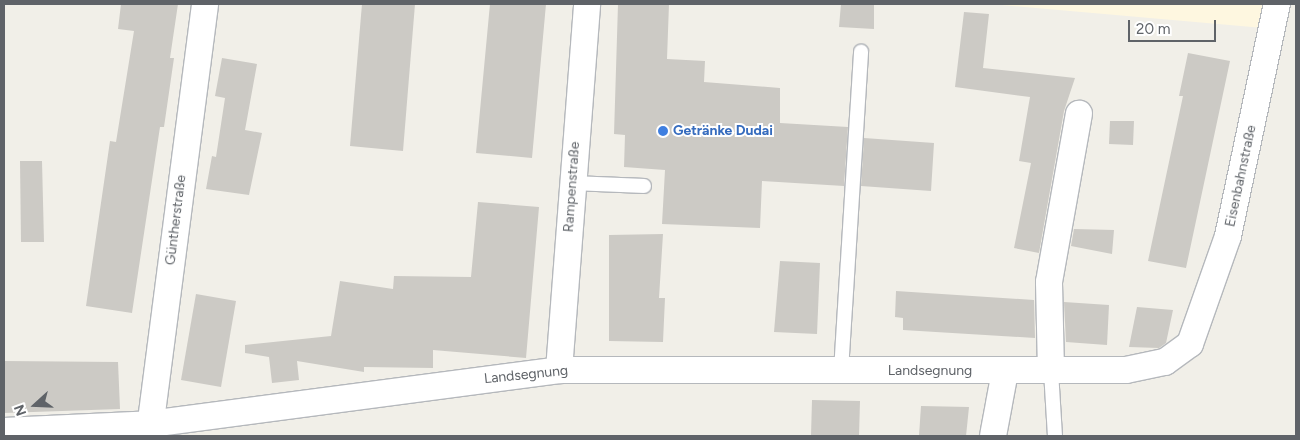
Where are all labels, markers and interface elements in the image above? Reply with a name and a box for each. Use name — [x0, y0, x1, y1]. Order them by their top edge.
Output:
scale bar — [1130, 10, 1218, 42]
text: 20 m — [1136, 20, 1170, 38]
place label: Getränke Dudai — [673, 123, 773, 139]
street label: Eisenbahnstraße — [1222, 124, 1260, 228]
marker: Getränke Dudai — [657, 125, 669, 137]
street label: Rampenstraße — [560, 141, 584, 233]
street label: Güntherstraße — [162, 174, 190, 266]
street label: Landsegnung — [483, 362, 569, 388]
street label: Landsegnung — [888, 363, 972, 379]
north arrow — [10, 380, 60, 430]
text: N — [11, 402, 30, 418]

